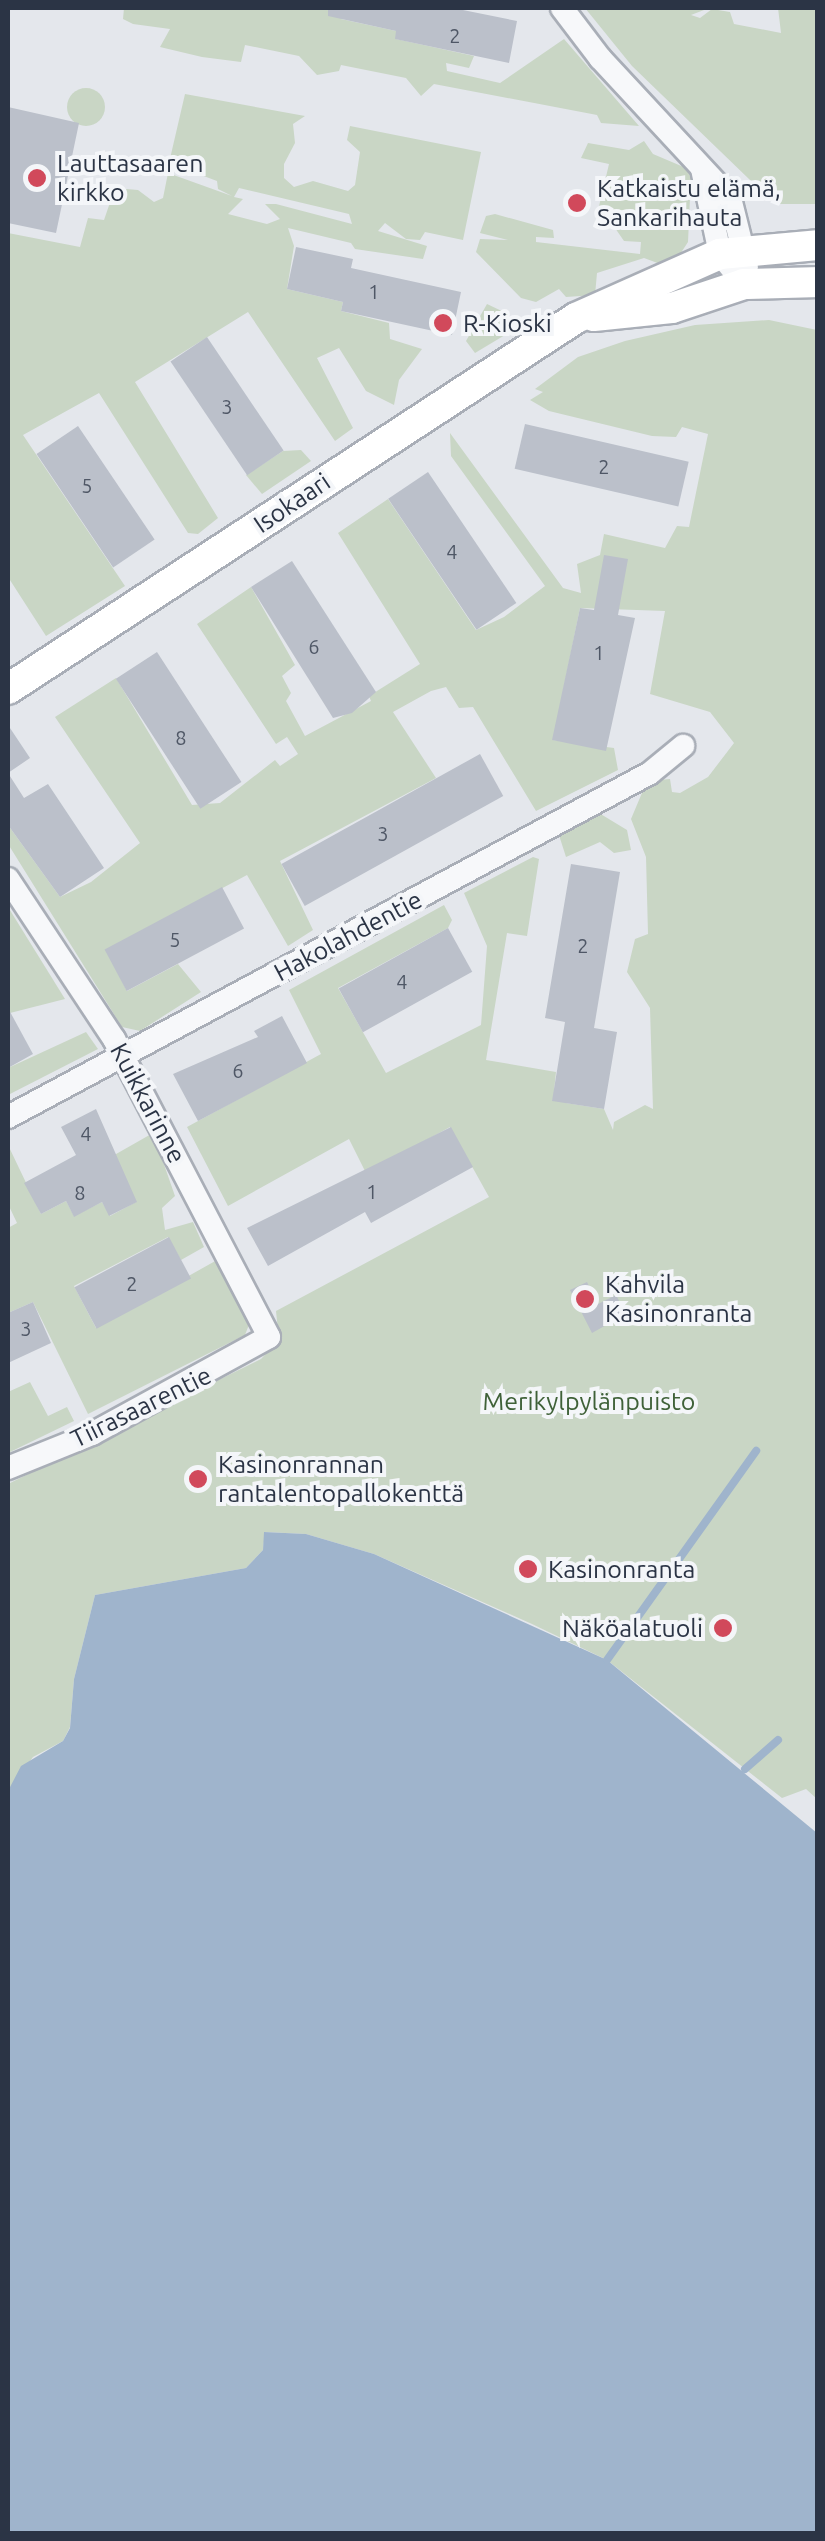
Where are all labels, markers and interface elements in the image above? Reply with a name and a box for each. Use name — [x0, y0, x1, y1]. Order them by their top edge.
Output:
house number: 2 — [449, 23, 461, 47]
place label: Lauttasaaren kirkko — [57, 149, 203, 208]
marker: Lauttasaaren kirkko — [26, 167, 48, 189]
place label: Katkaistu elämä, Sankarihauta — [597, 174, 781, 233]
marker: Katkaistu elämä, Sankarihauta — [566, 192, 588, 214]
house number: 1 — [368, 279, 380, 303]
place label: R-Kioski — [463, 308, 552, 338]
marker: R-Kioski — [432, 312, 454, 334]
house number: 3 — [221, 394, 233, 418]
house number: 2 — [598, 454, 610, 478]
street label: Isokaari — [248, 467, 336, 539]
house number: 5 — [81, 473, 93, 497]
house number: 4 — [446, 539, 458, 563]
house number: 6 — [308, 634, 320, 658]
house number: 1 — [593, 640, 605, 664]
house number: 8 — [175, 725, 187, 749]
house number: 3 — [377, 821, 389, 845]
street label: Hakolahdentie — [269, 884, 427, 988]
house number: 5 — [169, 927, 181, 951]
house number: 2 — [577, 933, 589, 957]
house number: 4 — [396, 969, 408, 993]
street label: Kuikkarinne — [104, 1038, 192, 1168]
house number: 6 — [232, 1058, 244, 1082]
house number: 4 — [80, 1121, 92, 1145]
house number: 1 — [366, 1179, 378, 1203]
house number: 8 — [74, 1180, 86, 1204]
place label: Kahvila Kasinonranta — [605, 1270, 752, 1329]
house number: 2 — [126, 1271, 138, 1295]
marker: Kahvila Kasinonranta — [574, 1288, 596, 1310]
house number: 3 — [20, 1316, 32, 1340]
street label: Tiirasaarentie — [66, 1360, 216, 1454]
park label: Merikylpylänpuisto — [483, 1386, 695, 1416]
place label: Kasinonrannan rantalentopallokenttä — [218, 1450, 464, 1509]
marker: Kasinonrannan rantalentopallokenttä — [187, 1468, 209, 1490]
place label: Kasinonranta — [548, 1554, 695, 1584]
marker: Kasinonranta — [517, 1558, 539, 1580]
place label: Näköalatuoli — [562, 1613, 703, 1643]
marker: Näköalatuoli — [712, 1617, 734, 1639]

